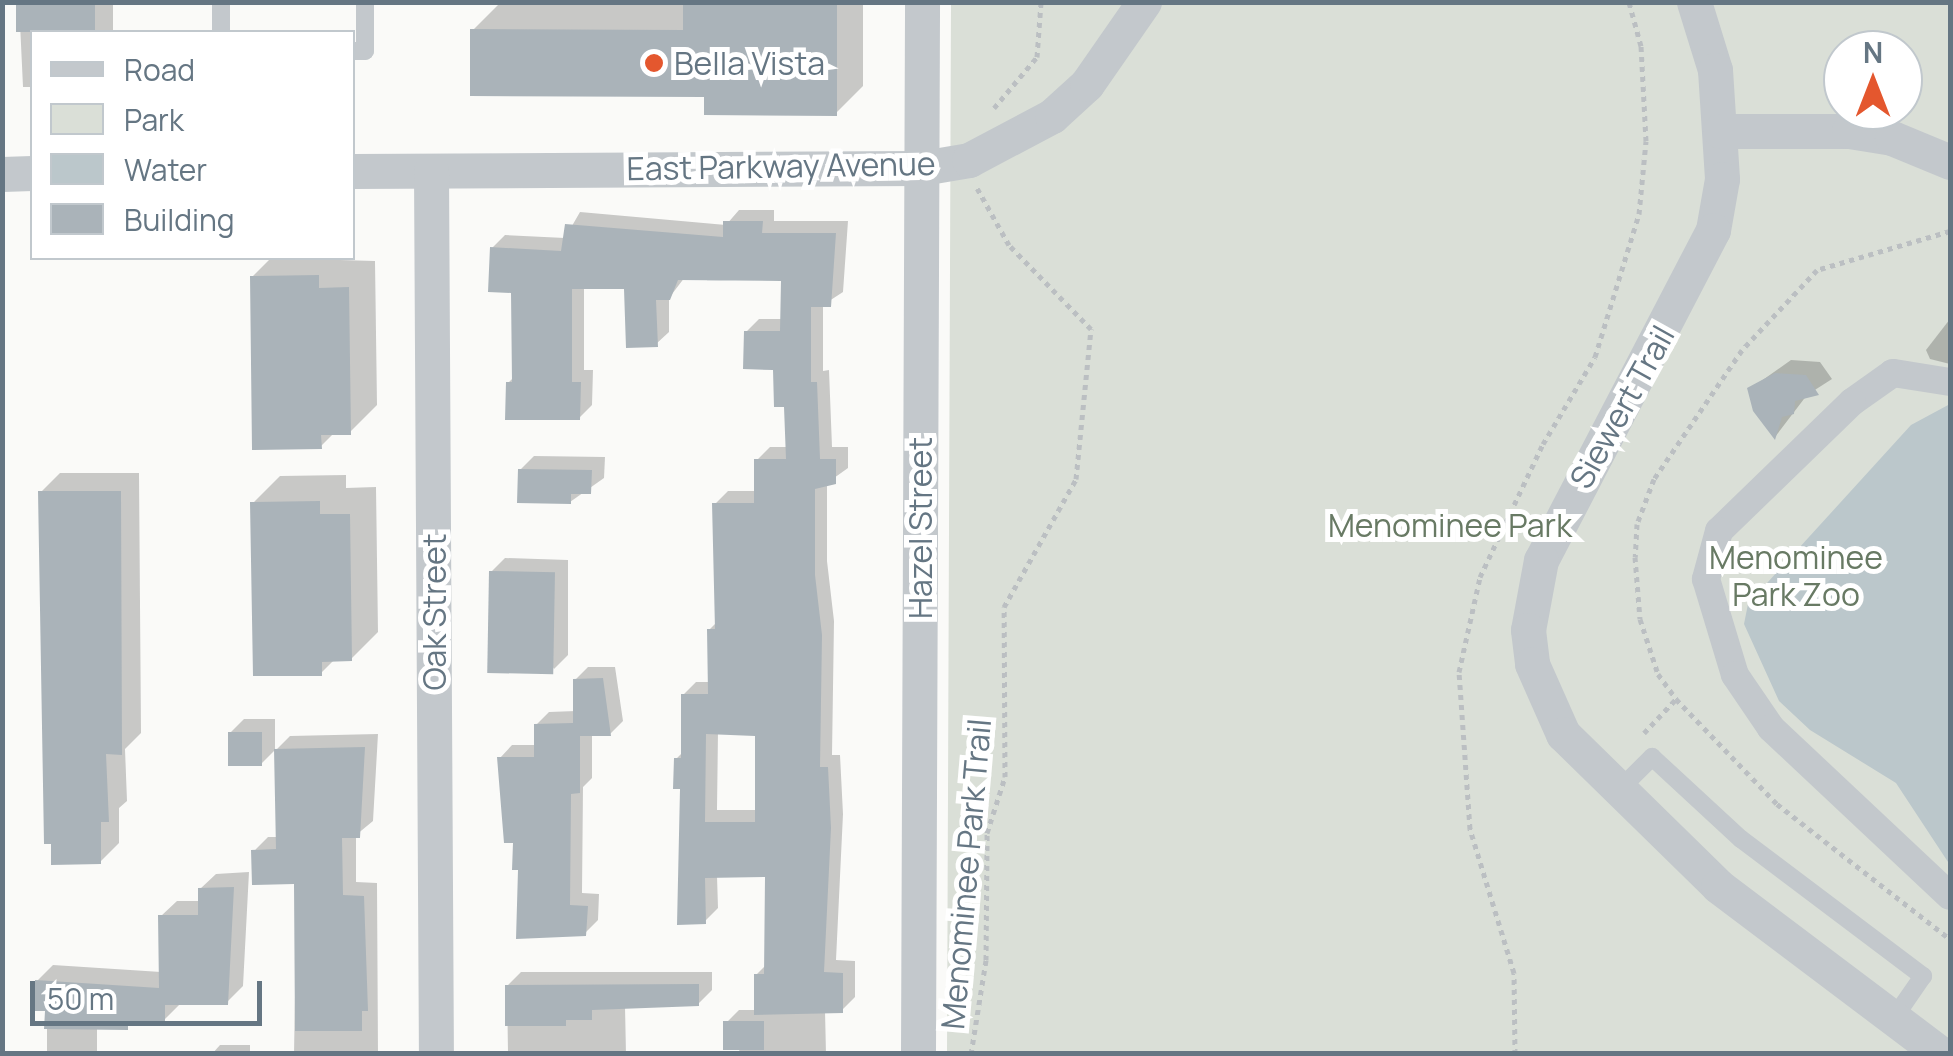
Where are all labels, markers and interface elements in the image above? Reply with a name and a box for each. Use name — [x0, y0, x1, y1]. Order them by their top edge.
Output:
legend — [30, 30, 355, 260]
north arrow — [1823, 30, 1923, 130]
text: N — [1863, 33, 1883, 71]
place label: Bella Vista — [674, 44, 825, 82]
text: Road — [124, 49, 195, 90]
marker: Bella Vista — [643, 52, 665, 74]
text: Park — [124, 99, 184, 140]
street label: East Parkway Avenue — [626, 144, 936, 188]
text: Water — [124, 149, 207, 190]
text: Building — [124, 199, 235, 240]
street label: Siewert Trail — [1562, 319, 1682, 495]
street label: Hazel Street — [901, 437, 939, 619]
park label: Menominee Park — [1328, 506, 1572, 544]
street label: Oak Street — [415, 533, 453, 691]
park label: Menominee Park Zoo — [1709, 539, 1883, 614]
street label: Menominee Park Trail — [933, 717, 999, 1031]
scale bar — [35, 961, 268, 1023]
text: 50 m — [47, 978, 114, 1019]

